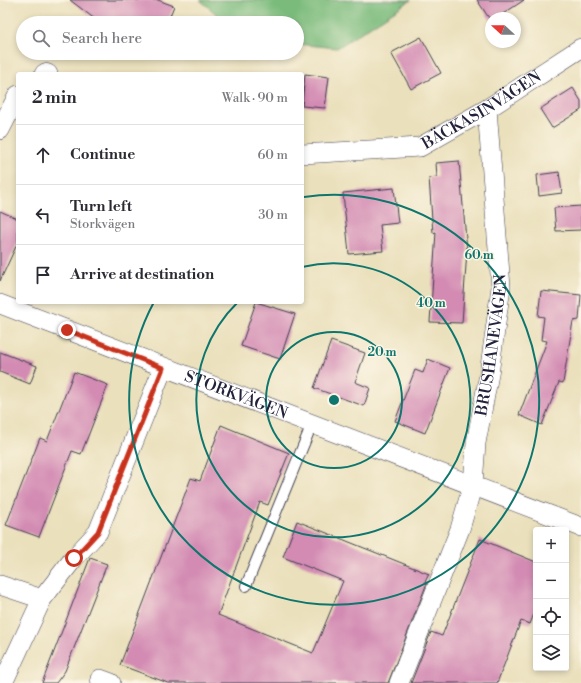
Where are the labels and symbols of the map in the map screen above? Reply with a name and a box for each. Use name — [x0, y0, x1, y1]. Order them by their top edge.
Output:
north arrow — [485, 12, 521, 48]
street label: BÄCKASINVÄGEN — [418, 66, 545, 154]
text: 60 m — [464, 248, 494, 263]
street label: BRUSHANEVÄGEN — [471, 273, 511, 419]
text: 40 m — [416, 296, 446, 311]
route end — [58, 321, 76, 339]
text: 20 m — [367, 345, 397, 360]
street label: STORKVÄGEN — [182, 366, 291, 424]
centre of rings — [327, 393, 341, 407]
route start — [65, 549, 83, 567]

